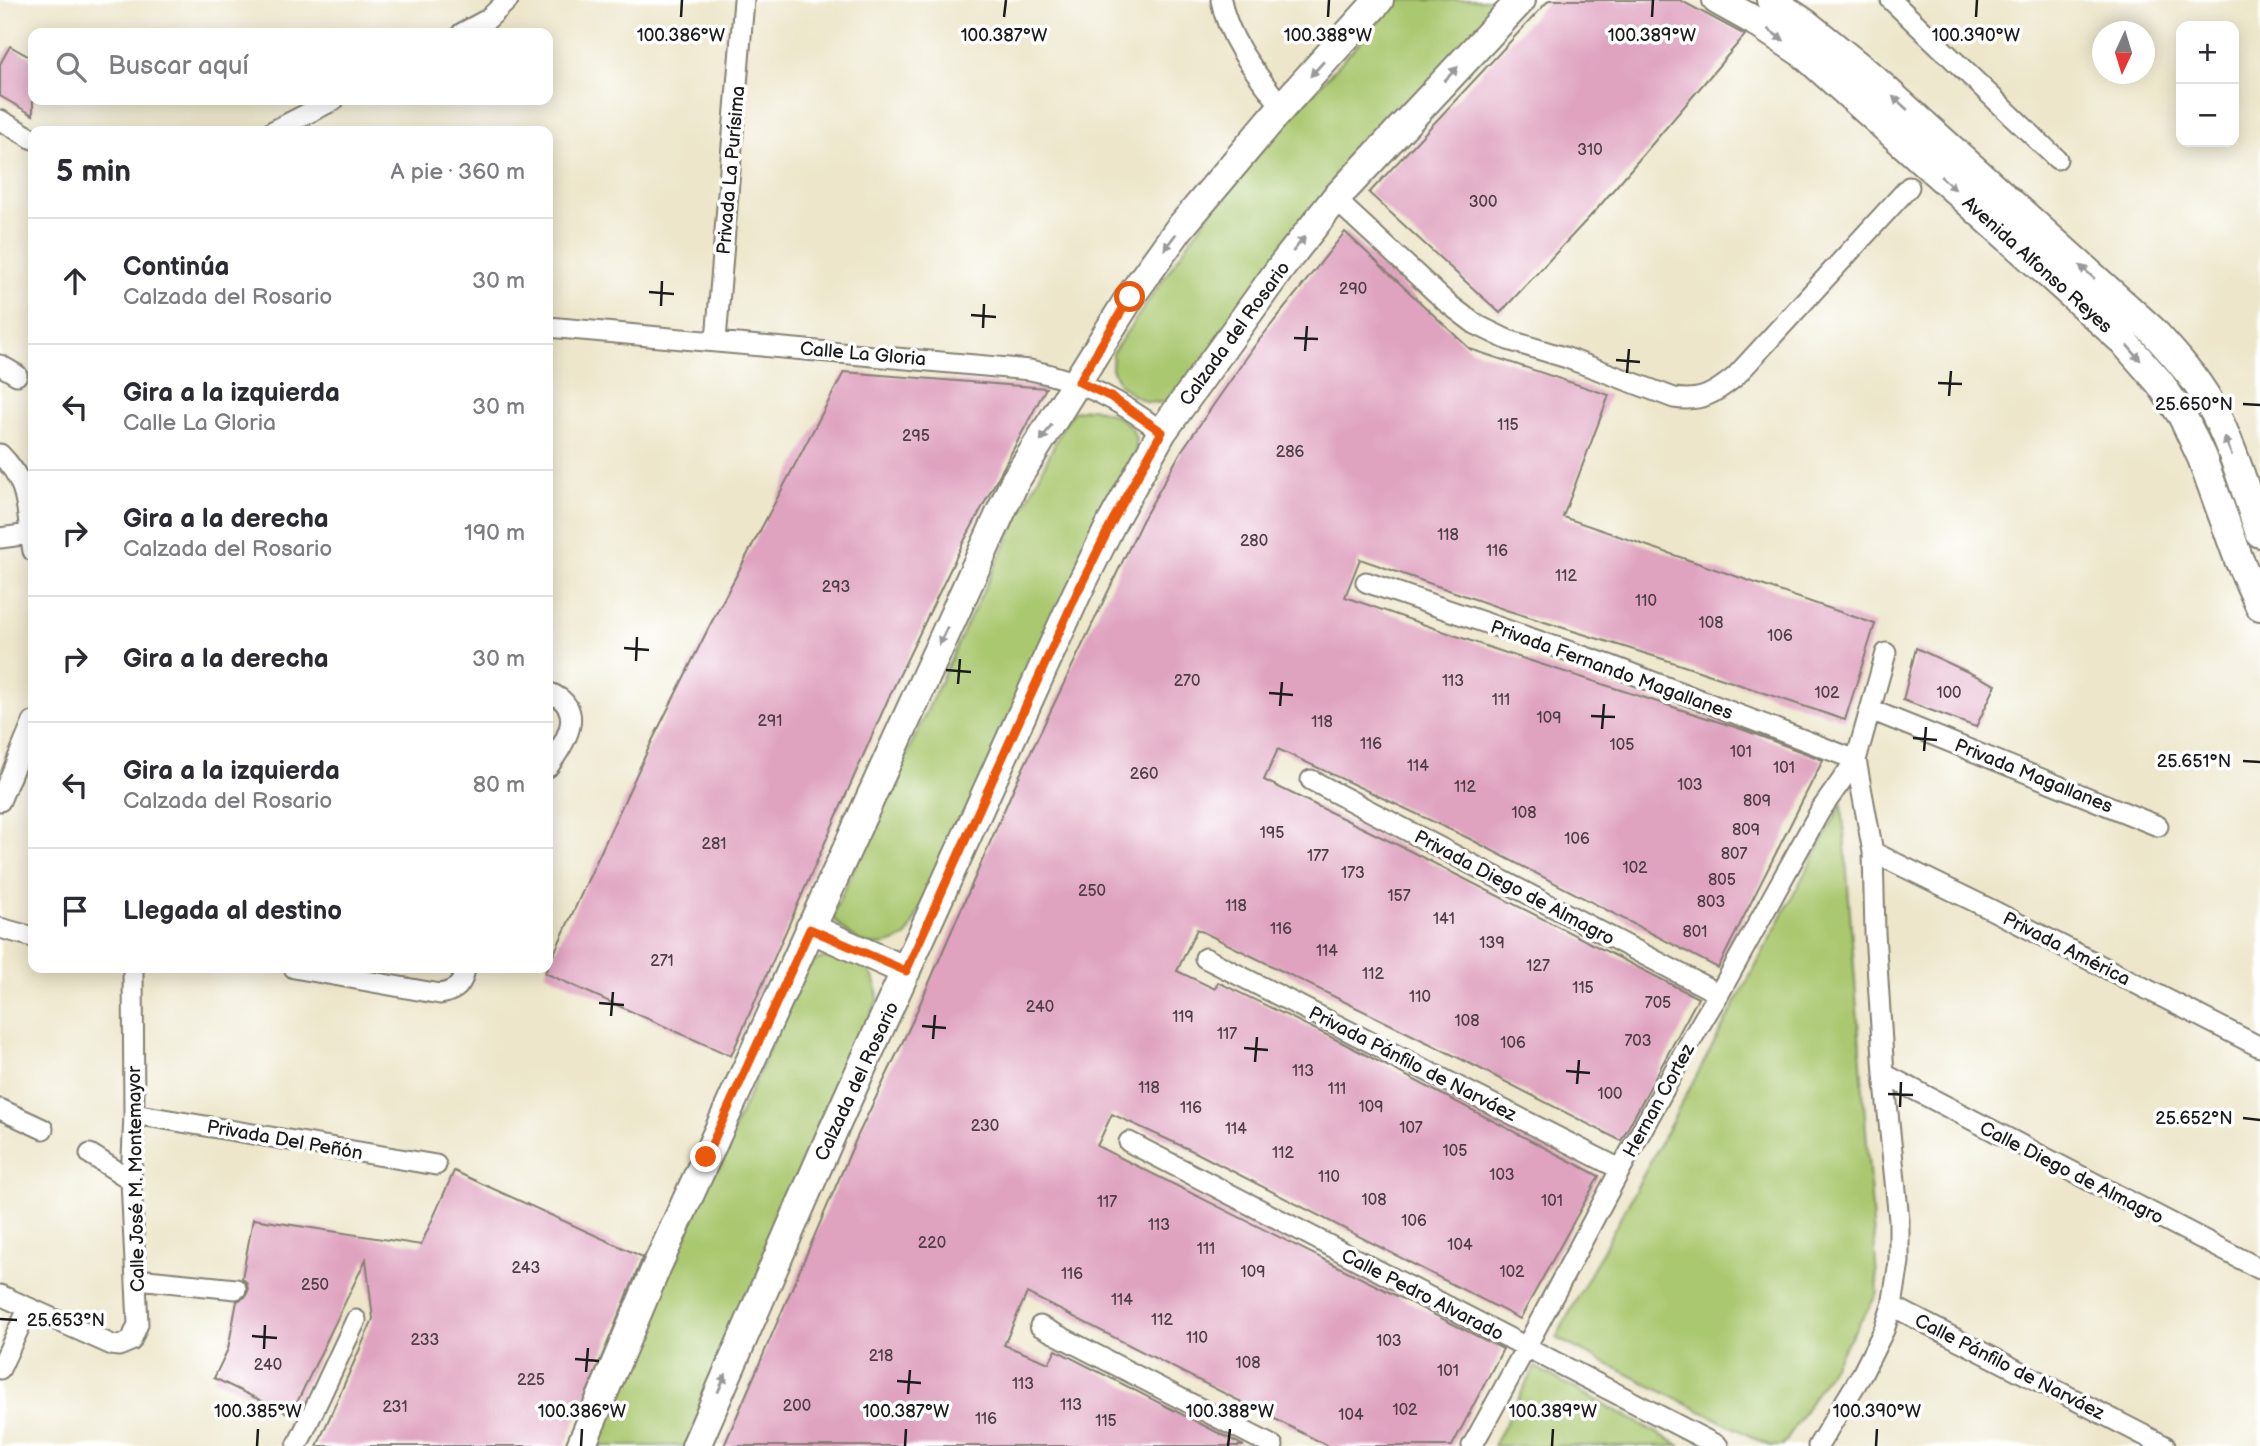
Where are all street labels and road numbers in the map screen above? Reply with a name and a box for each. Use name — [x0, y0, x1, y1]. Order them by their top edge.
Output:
street label: Privada La Purísima — [713, 85, 750, 256]
street label: Avenida Alfonso Reyes — [1957, 192, 2117, 338]
street label: Calzada del Rosario — [1175, 257, 1295, 411]
street label: Calle La Gloria — [799, 338, 927, 371]
street label: Privada Fernando Magallanes — [1487, 616, 1736, 725]
street label: Privada Magallanes — [1951, 734, 2116, 819]
street label: Privada Diego de Almagro — [1410, 826, 1618, 951]
street label: Privada América — [1999, 907, 2134, 991]
street label: Calzada del Rosario — [810, 998, 904, 1165]
street label: Privada Pánfilo de Narváez — [1305, 1002, 1521, 1127]
street label: Hernan Cortez — [1619, 1039, 1700, 1162]
street label: Calle José M. Montemayor — [123, 1065, 150, 1292]
street label: Privada Del Peñón — [205, 1115, 365, 1166]
street label: Calle Diego de Almagro — [1976, 1117, 2167, 1230]
street label: Calle Pedro Alvarado — [1337, 1244, 1507, 1346]
street label: Calle Pánfilo de Narváez — [1910, 1309, 2109, 1426]

